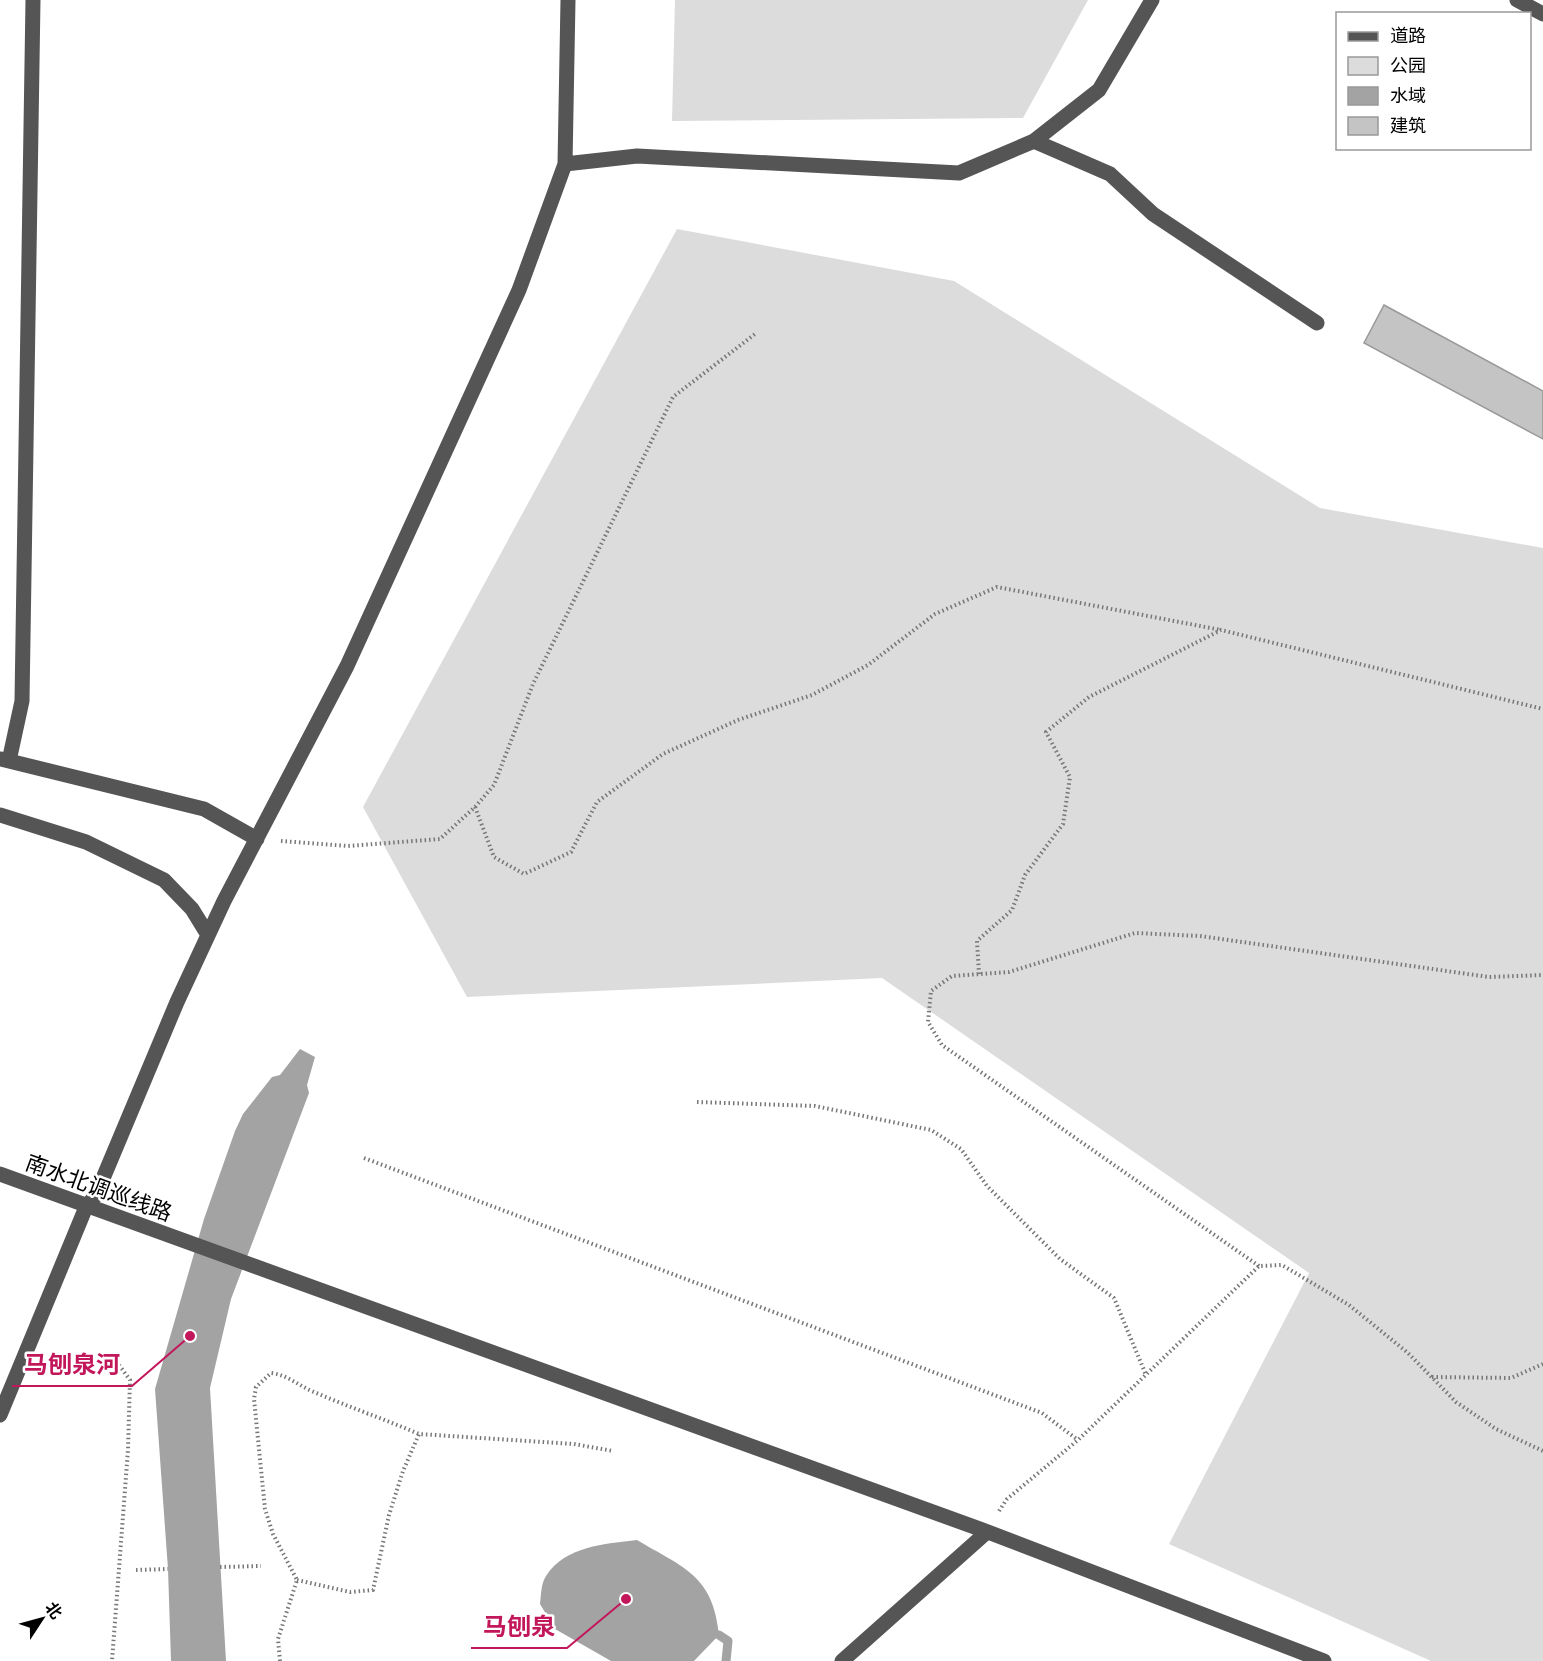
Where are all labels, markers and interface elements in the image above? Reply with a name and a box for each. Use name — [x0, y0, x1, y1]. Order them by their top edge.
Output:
legend — [1336, 12, 1531, 150]
text: 道路 — [1390, 24, 1426, 46]
text: 公园 — [1390, 54, 1426, 76]
text: 水域 — [1390, 84, 1426, 106]
text: 建筑 — [1390, 114, 1426, 136]
street label: 南水北调巡线路 — [22, 1148, 176, 1226]
callout: 马刨泉河 — [12, 1344, 132, 1386]
text: 马刨泉河 — [24, 1349, 120, 1378]
north arrow — [12, 1589, 72, 1649]
text: 北 — [42, 1598, 67, 1622]
callout: 马刨泉 — [471, 1606, 567, 1648]
text: 马刨泉 — [483, 1611, 555, 1640]

